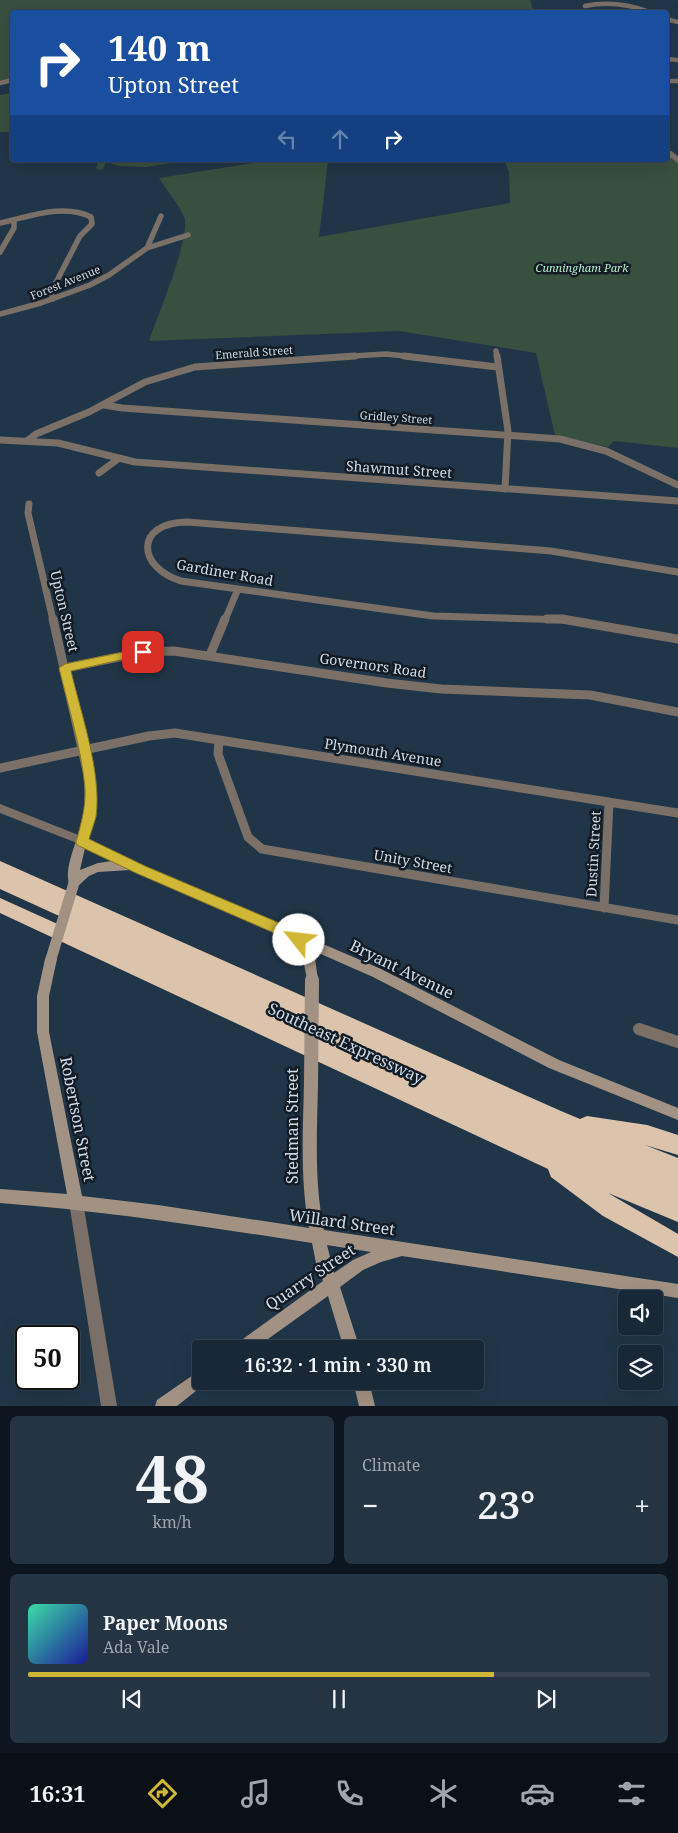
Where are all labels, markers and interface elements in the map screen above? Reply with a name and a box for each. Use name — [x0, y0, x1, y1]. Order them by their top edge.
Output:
text: 140 m — [108, 24, 211, 71]
icon: right — [25, 30, 90, 95]
text: Upton Street — [108, 69, 239, 99]
icon: left — [273, 125, 301, 153]
icon: ahead — [326, 125, 354, 153]
icon: right — [379, 125, 407, 153]
park label: Cunningham Park — [536, 260, 629, 275]
street label: Forest Avenue — [28, 261, 102, 303]
street label: Emerald Street — [215, 342, 294, 362]
street label: Gridley Street — [359, 407, 433, 427]
street label: Shawmut Street — [345, 456, 453, 482]
street label: Gardiner Road — [175, 554, 275, 590]
street label: Upton Street — [46, 568, 84, 654]
pin — [122, 631, 164, 673]
icon: arrive — [129, 638, 157, 666]
street label: Governors Road — [318, 648, 428, 682]
street label: Plymouth Avenue — [323, 733, 443, 771]
street label: Dustin Street — [581, 810, 605, 898]
street label: Unity Street — [372, 845, 454, 877]
position arrow — [272, 913, 324, 965]
street label: Bryant Avenue — [346, 934, 458, 1004]
street label: Southeast Expressway — [265, 997, 428, 1089]
street label: Robertson Street — [55, 1055, 101, 1184]
street label: Stedman Street — [281, 1068, 303, 1184]
street label: Willard Street — [288, 1204, 397, 1240]
street label: Quarry Street — [261, 1239, 360, 1315]
map controls — [618, 1290, 663, 1390]
button: sound — [618, 1290, 663, 1335]
speed limit sign: 50 — [15, 1325, 80, 1390]
button: layers — [618, 1345, 663, 1390]
text: 16:32 · 1 min · 330 m — [244, 1352, 432, 1378]
text: 48 — [135, 1434, 209, 1522]
text: Climate — [362, 1454, 420, 1476]
text: 23° — [477, 1478, 535, 1530]
text: − — [362, 1486, 378, 1524]
text: + — [634, 1486, 650, 1524]
text: km/h — [152, 1511, 192, 1533]
text: Paper Moons — [103, 1610, 228, 1636]
text: Ada Vale — [103, 1636, 169, 1658]
icon: previous — [118, 1685, 146, 1713]
icon: pause — [325, 1685, 353, 1713]
icon: next — [532, 1685, 560, 1713]
icon: directions — [145, 1776, 180, 1811]
icon: music — [238, 1776, 273, 1811]
icon: phone — [332, 1776, 367, 1811]
icon: climate — [426, 1776, 461, 1811]
icon: car — [520, 1776, 555, 1811]
icon: filters — [614, 1776, 649, 1811]
text: 16:31 — [29, 1778, 86, 1808]

